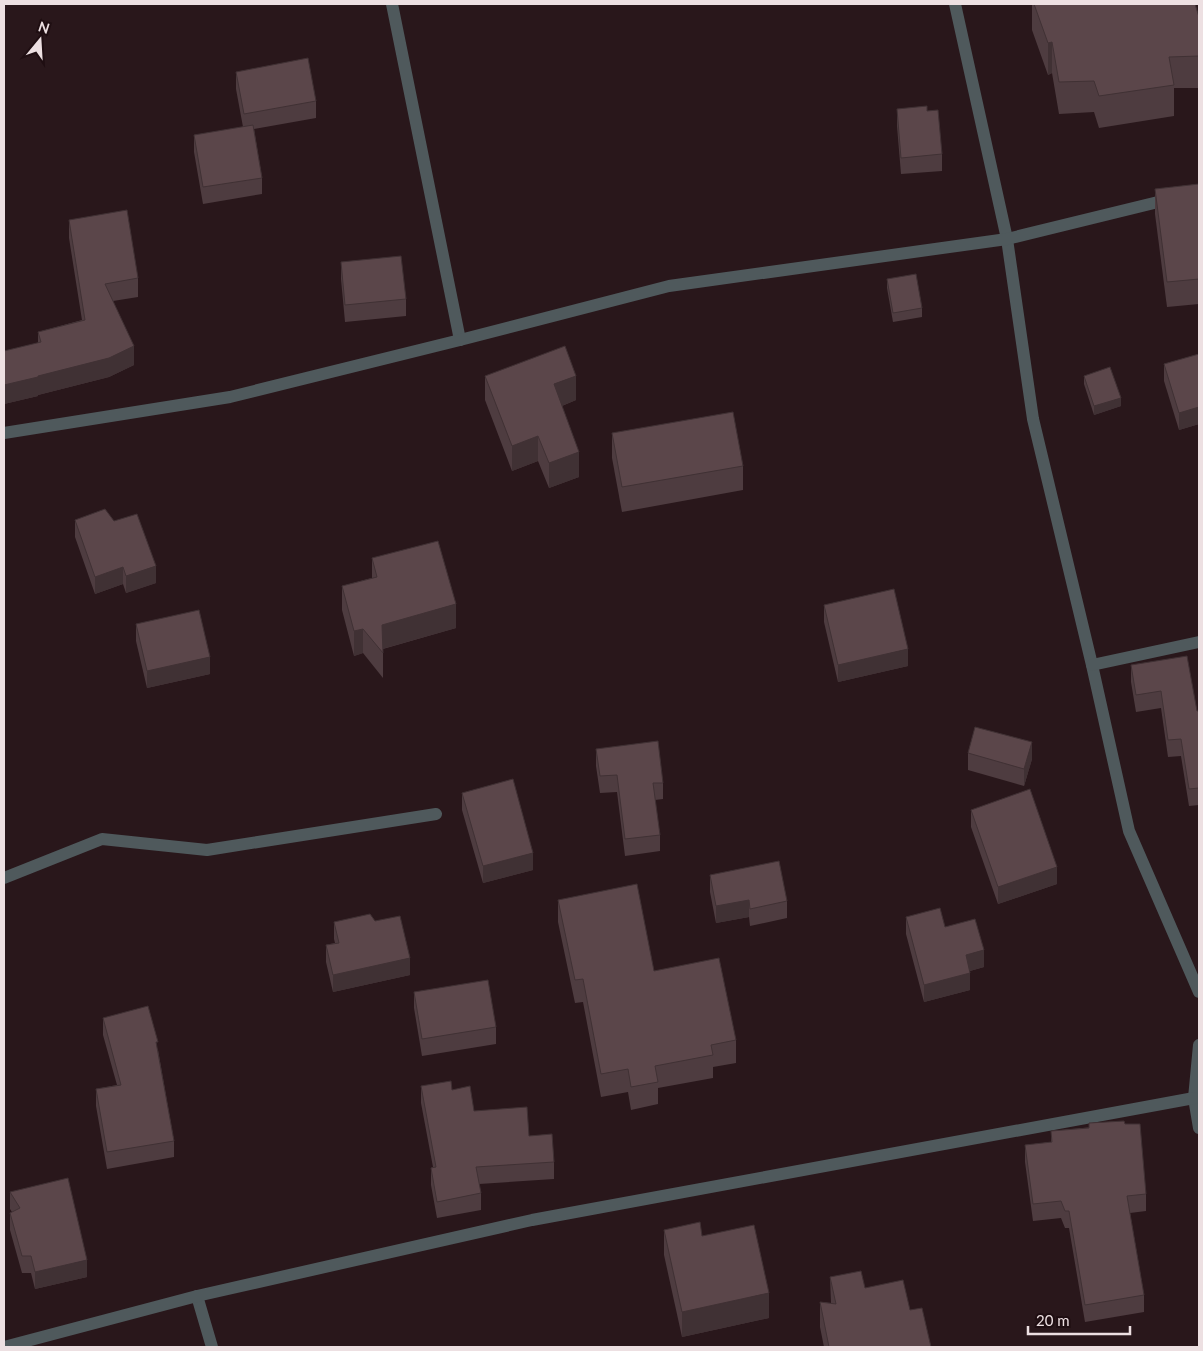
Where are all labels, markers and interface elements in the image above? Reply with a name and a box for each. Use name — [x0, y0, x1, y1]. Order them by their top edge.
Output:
north arrow — [15, 15, 65, 65]
text: N — [36, 17, 52, 37]
scale bar — [1028, 1304, 1130, 1336]
text: 20 m — [1036, 1311, 1070, 1329]

